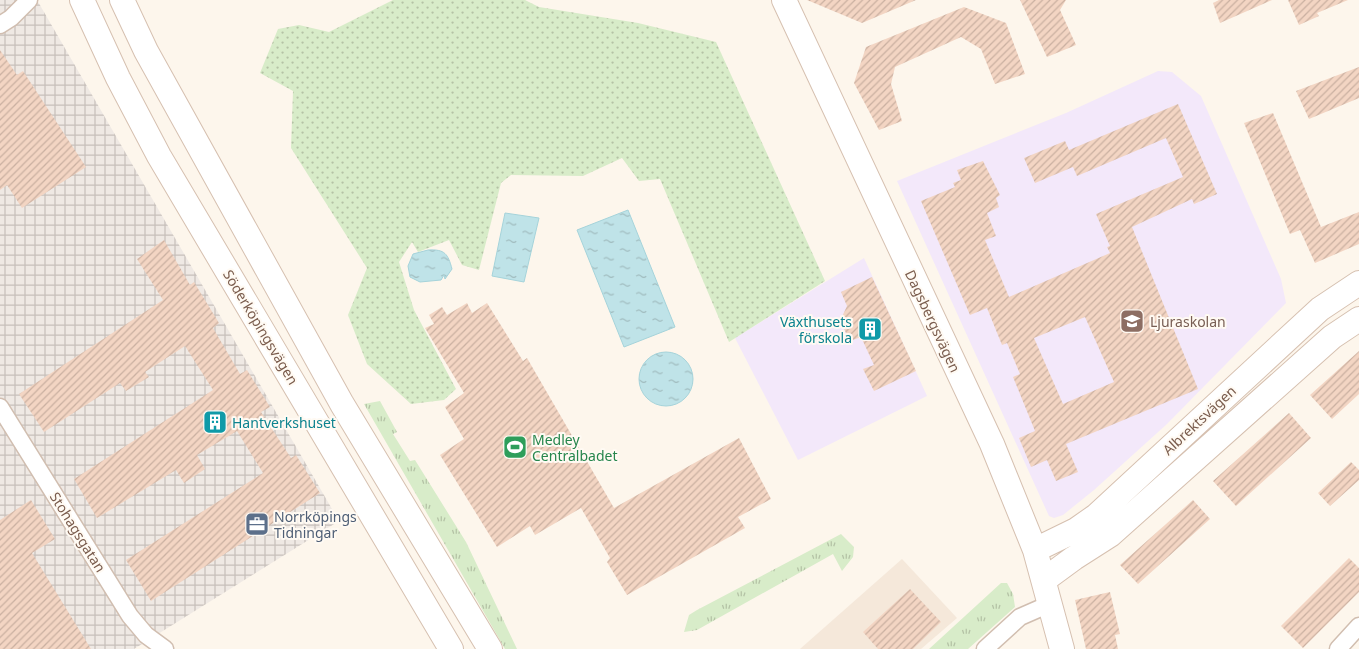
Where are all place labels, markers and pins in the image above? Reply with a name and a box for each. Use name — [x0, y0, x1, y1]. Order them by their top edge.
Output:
school or university icon: Ljuraskolan — [1119, 308, 1145, 334]
place label: Växthusets förskola — [780, 312, 852, 347]
place label: Ljuraskolan — [1150, 312, 1226, 331]
building icon: Växthusets förskola — [857, 316, 883, 342]
building icon: Hantverkshuset — [202, 409, 228, 435]
place label: Hantverkshuset — [232, 413, 336, 432]
place label: Medley Centralbadet — [532, 430, 617, 465]
sports icon: Medley Centralbadet — [502, 434, 528, 460]
place label: Norrköpings Tidningar — [274, 507, 357, 542]
office icon: Norrköpings Tidningar — [244, 511, 270, 537]

